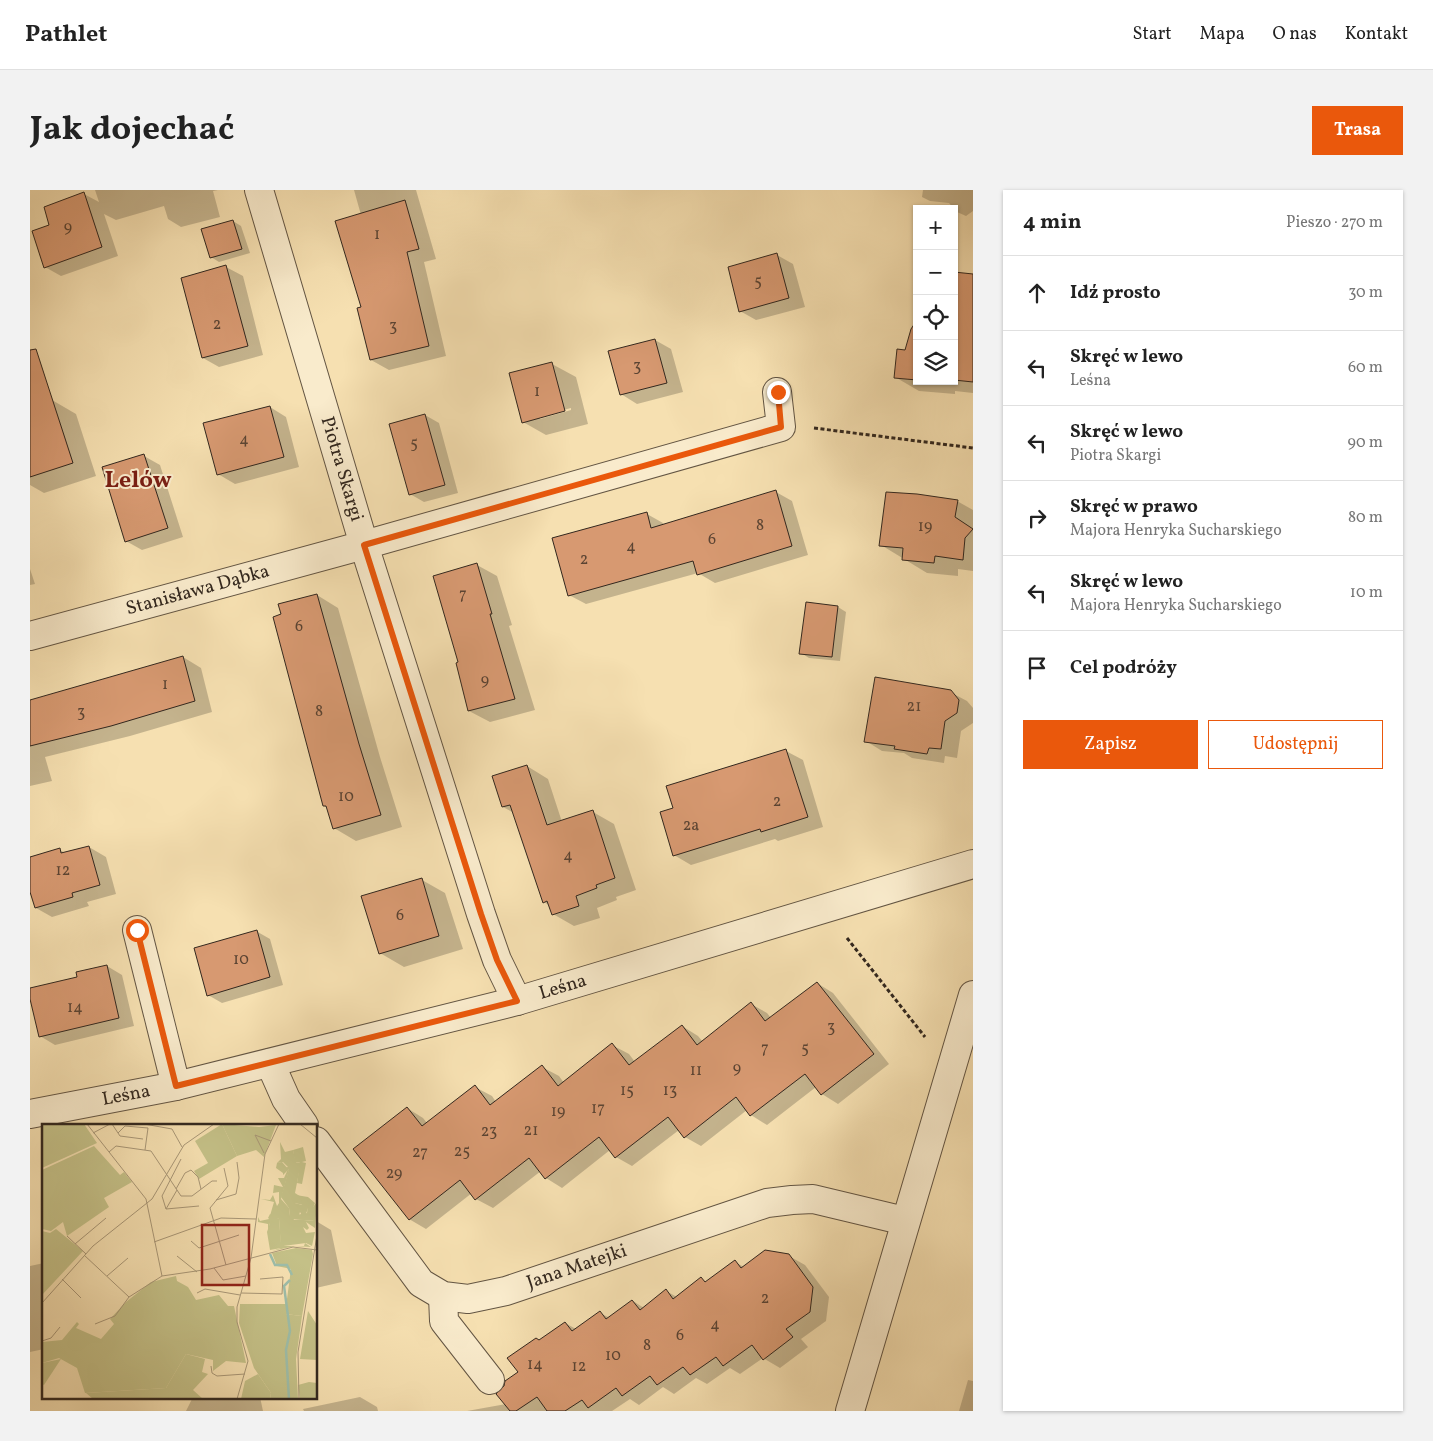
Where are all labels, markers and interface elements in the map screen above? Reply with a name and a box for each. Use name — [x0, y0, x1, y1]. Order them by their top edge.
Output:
text: Pathlet — [25, 18, 107, 52]
text: Start — [1133, 22, 1172, 47]
text: Mapa — [1200, 22, 1245, 47]
text: O nas — [1273, 22, 1317, 47]
text: Kontakt — [1345, 22, 1408, 47]
text: Jak dojechać — [30, 106, 234, 154]
button: Trasa — [1312, 106, 1403, 155]
map controls — [913, 205, 958, 385]
button: + — [913, 205, 958, 250]
text: 4 min — [1023, 208, 1082, 237]
text: Pieszo · 270 m — [1286, 212, 1383, 234]
house number: 9 — [64, 217, 72, 239]
house number: 1 — [374, 224, 380, 246]
button: − — [913, 250, 958, 295]
house number: 5 — [754, 271, 762, 293]
icon: ahead — [1023, 279, 1051, 307]
text: Idź prosto — [1070, 280, 1161, 306]
text: 30 m — [1348, 282, 1383, 304]
button: locate — [913, 295, 958, 340]
house number: 2 — [213, 314, 221, 336]
house number: 3 — [389, 316, 397, 338]
button: layers — [913, 340, 958, 385]
text: Skręć w lewo — [1070, 344, 1183, 370]
icon: left — [1023, 354, 1051, 382]
house number: 3 — [633, 356, 641, 378]
text: 60 m — [1348, 357, 1383, 379]
text: Leśna — [1070, 370, 1111, 392]
house number: 1 — [534, 381, 540, 403]
route end — [767, 381, 790, 404]
street label: Piotra Skargi — [314, 413, 369, 525]
text: Skręć w lewo — [1070, 419, 1183, 445]
house number: 4 — [239, 429, 249, 451]
icon: left — [1023, 429, 1051, 457]
text: 90 m — [1347, 432, 1383, 454]
house number: 5 — [410, 433, 418, 455]
text: Piotra Skargi — [1070, 445, 1161, 467]
district label: Lelów — [104, 464, 172, 498]
text: Skręć w prawo — [1070, 494, 1198, 520]
icon: right — [1023, 504, 1051, 532]
text: 80 m — [1348, 507, 1383, 529]
house number: 8 — [756, 515, 764, 537]
house number: 19 — [918, 516, 932, 538]
text: Majora Henryka Sucharskiego — [1070, 520, 1282, 542]
house number: 6 — [708, 529, 716, 551]
house number: 4 — [626, 536, 636, 558]
house number: 2 — [580, 549, 588, 571]
street label: Stanisława Dąbka — [123, 558, 273, 622]
text: Skręć w lewo — [1070, 569, 1183, 595]
icon: left — [1023, 579, 1051, 607]
text: 10 m — [1350, 582, 1383, 604]
house number: 7 — [459, 584, 467, 606]
text: Majora Henryka Sucharskiego — [1070, 595, 1282, 617]
house number: 6 — [295, 616, 303, 638]
icon: arrive — [1023, 654, 1051, 682]
text: Cel podróży — [1070, 655, 1177, 681]
house number: 9 — [481, 670, 489, 692]
house number: 1 — [162, 674, 168, 696]
house number: 21 — [907, 696, 921, 718]
house number: 8 — [315, 701, 323, 723]
house number: 3 — [77, 702, 85, 724]
button: Zapisz — [1023, 720, 1198, 769]
button: Udostępnij — [1208, 720, 1383, 769]
house number: 10 — [338, 786, 354, 808]
house number: 2 — [773, 791, 781, 813]
house number: 2a — [683, 815, 699, 837]
house number: 4 — [563, 845, 573, 867]
house number: 12 — [56, 860, 70, 882]
house number: 6 — [396, 905, 404, 927]
route start — [126, 919, 149, 942]
house number: 10 — [233, 949, 249, 971]
street label: Leśna — [536, 968, 590, 1007]
house number: 14 — [67, 997, 83, 1019]
house number: 3 — [827, 1017, 835, 1039]
house number: 7 — [761, 1038, 769, 1060]
house number: 5 — [801, 1038, 809, 1060]
house number: 9 — [733, 1058, 741, 1080]
house number: 11 — [690, 1060, 702, 1082]
street label: Leśna — [100, 1078, 153, 1113]
house number: 15 — [620, 1080, 634, 1102]
house number: 13 — [663, 1080, 677, 1102]
house number: 17 — [591, 1098, 605, 1120]
house number: 19 — [551, 1101, 565, 1123]
house number: 21 — [524, 1120, 538, 1142]
house number: 23 — [481, 1121, 497, 1143]
inset map — [42, 1124, 318, 1398]
house number: 25 — [454, 1141, 470, 1163]
house number: 27 — [412, 1142, 428, 1164]
house number: 29 — [386, 1163, 402, 1185]
street label: Jana Matejki — [523, 1238, 631, 1296]
house number: 2 — [761, 1288, 769, 1310]
house number: 4 — [710, 1314, 720, 1336]
house number: 6 — [676, 1325, 684, 1347]
house number: 8 — [643, 1335, 651, 1357]
house number: 10 — [605, 1345, 621, 1367]
house number: 14 — [527, 1354, 543, 1376]
house number: 12 — [572, 1356, 586, 1378]

